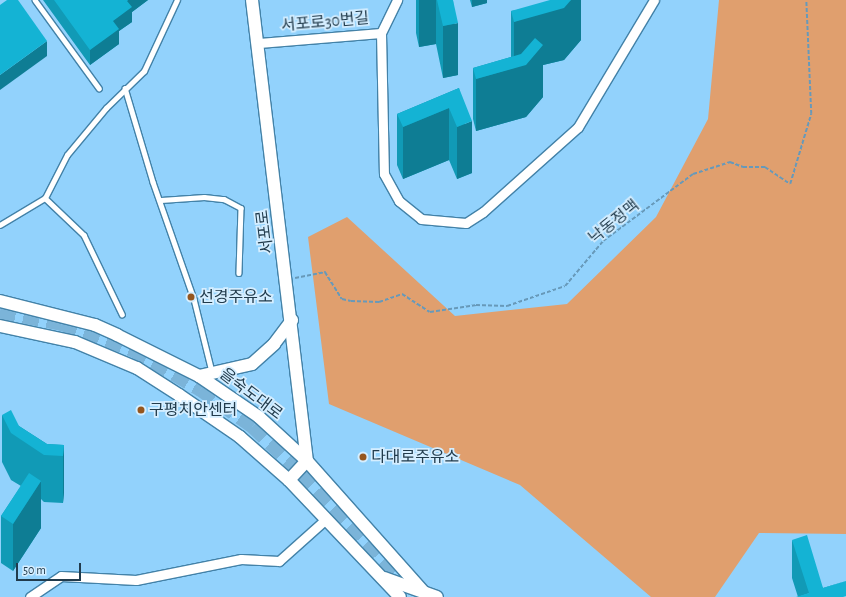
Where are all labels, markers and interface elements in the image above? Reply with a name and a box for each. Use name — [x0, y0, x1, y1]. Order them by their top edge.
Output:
street label: 서포로30번길 — [280, 9, 370, 35]
street label: 낙동정맥 — [585, 196, 643, 248]
street label: 서포로 — [253, 209, 277, 255]
place label: 선경주유소 — [199, 287, 273, 307]
marker: 선경주유소 — [186, 292, 196, 302]
street label: 을숙도대로 — [216, 364, 286, 424]
place label: 구평치안센터 — [149, 400, 237, 420]
marker: 구평치안센터 — [136, 405, 146, 415]
place label: 다대로주유소 — [371, 447, 459, 467]
marker: 다대로주유소 — [358, 452, 368, 462]
scale bar — [18, 555, 83, 581]
text: 50 m — [23, 564, 46, 576]

